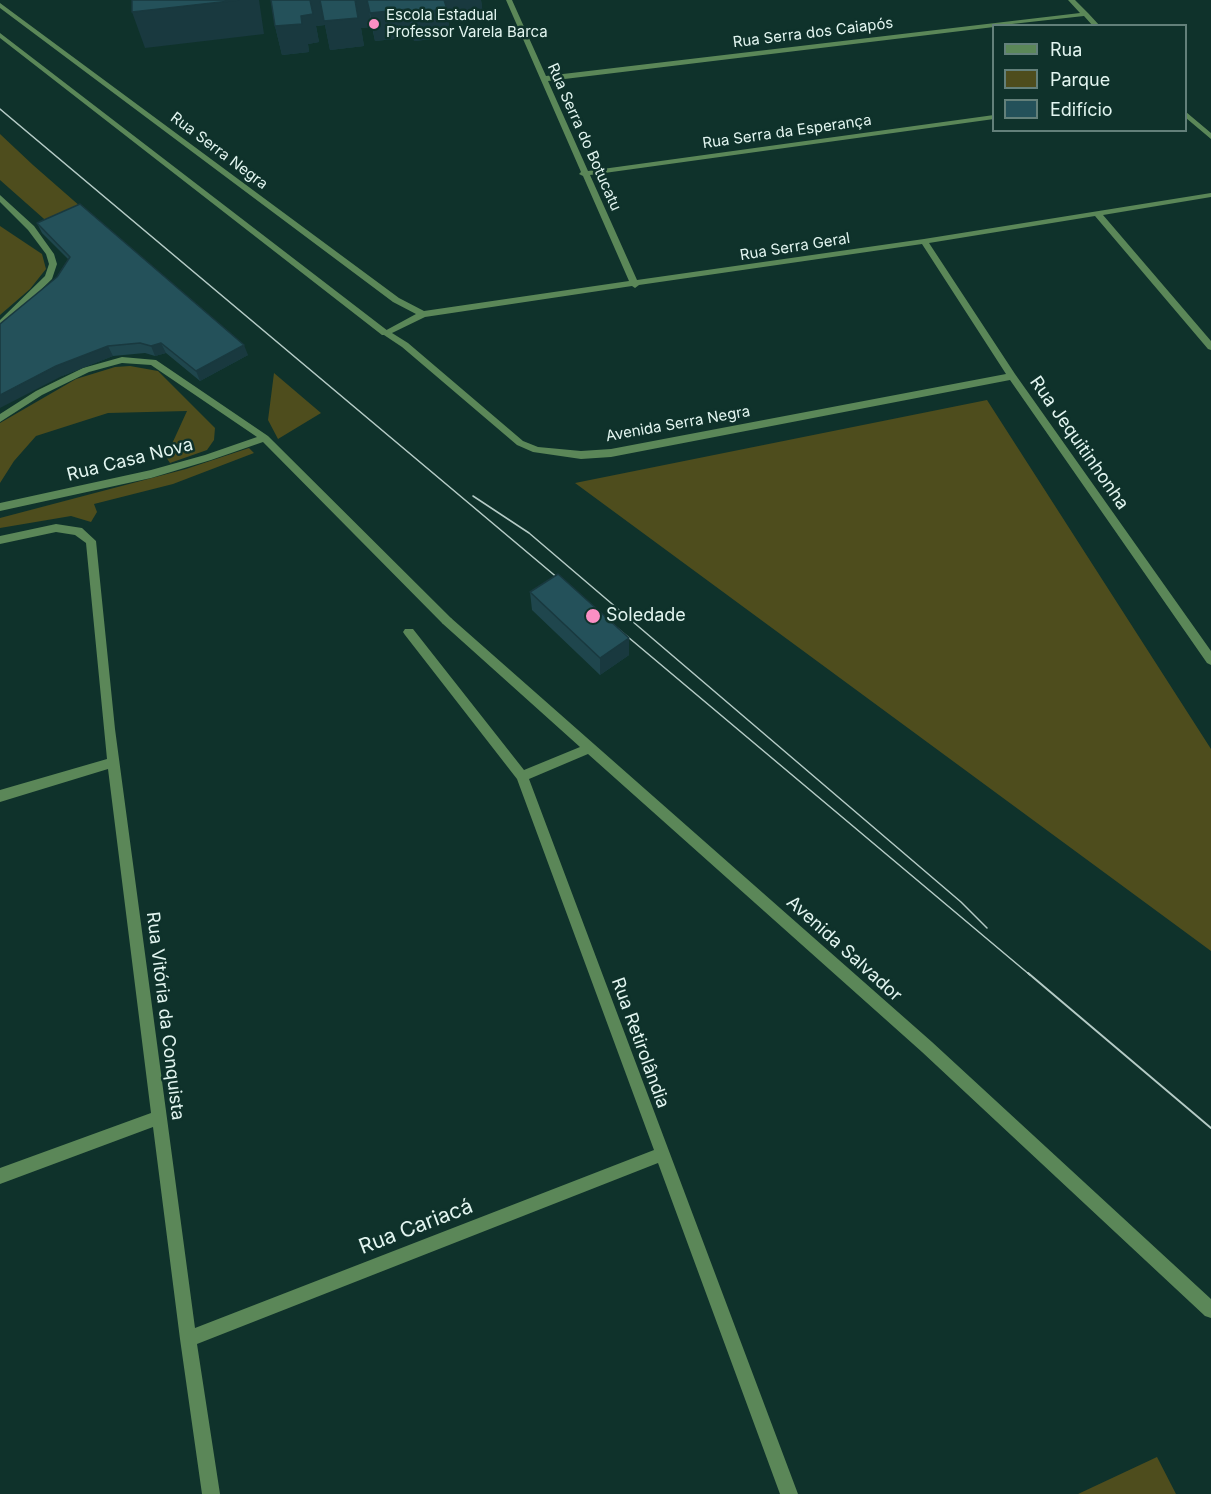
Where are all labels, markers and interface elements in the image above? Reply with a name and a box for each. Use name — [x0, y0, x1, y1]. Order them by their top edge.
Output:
place label: Escola Estadual Professor Varela Barca — [386, 6, 548, 41]
street label: Rua Serra dos Caiapós — [732, 14, 894, 52]
marker: Escola Estadual Professor Varela Barca — [367, 17, 381, 31]
legend — [992, 24, 1187, 132]
text: Rua — [1050, 39, 1082, 60]
street label: Rua Serra do Botucatu — [543, 60, 625, 214]
text: Parque — [1050, 69, 1110, 90]
text: Edifício — [1050, 99, 1113, 120]
street label: Rua Serra Negra — [167, 109, 271, 193]
street label: Rua Serra da Esperança — [701, 111, 873, 153]
street label: Rua Serra Geral — [739, 229, 851, 265]
street label: Rua Jequitinhonha — [1025, 372, 1133, 514]
street label: Avenida Serra Negra — [604, 402, 752, 446]
street label: Rua Casa Nova — [65, 434, 195, 486]
place label: Soledade — [606, 605, 686, 627]
marker: Soledade — [584, 607, 602, 625]
street label: Avenida Salvador — [782, 892, 906, 1006]
street label: Rua Vitória da Conquista — [142, 911, 188, 1121]
street label: Rua Retirolândia — [606, 975, 674, 1111]
street label: Rua Cariacá — [356, 1194, 476, 1260]

